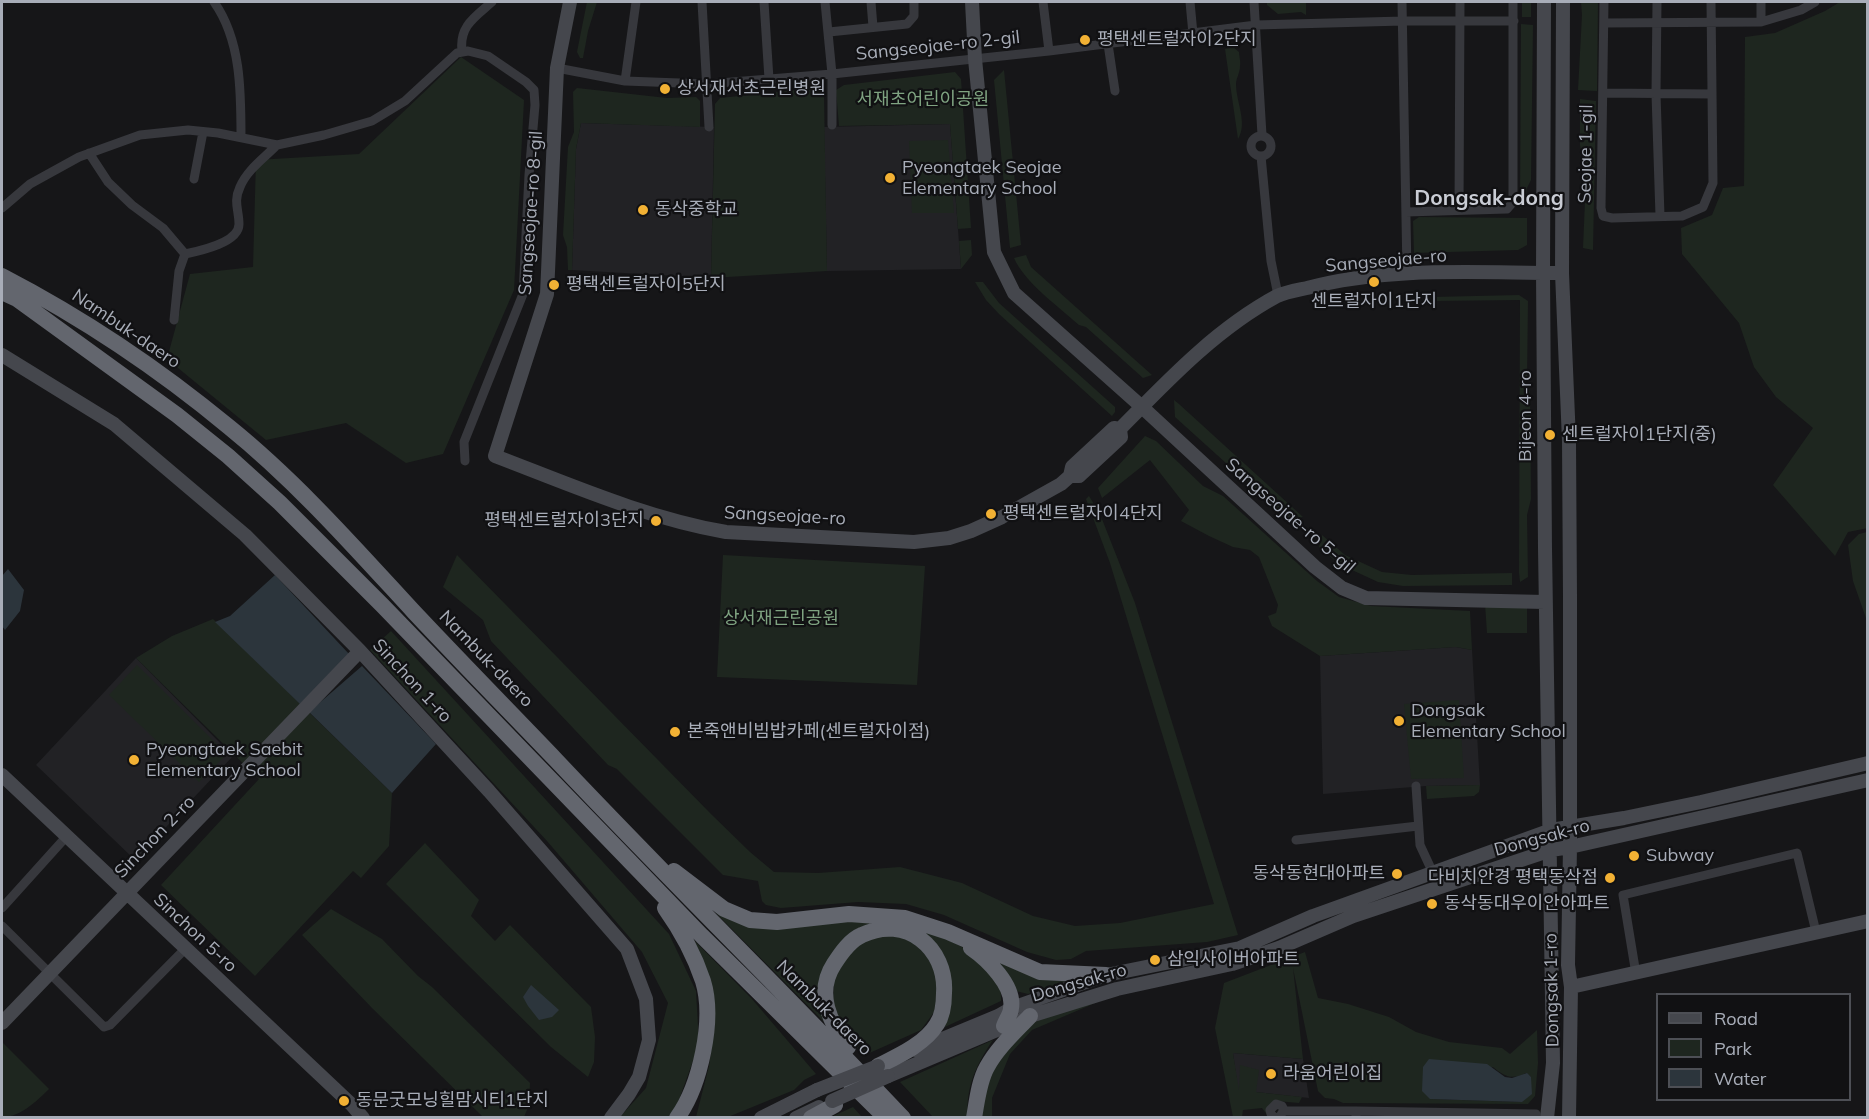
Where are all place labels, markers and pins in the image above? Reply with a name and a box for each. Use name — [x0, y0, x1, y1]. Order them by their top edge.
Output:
place label: 평택센트럴자이2단지 — [1097, 29, 1257, 51]
marker: 평택센트럴자이2단지 — [1078, 33, 1092, 47]
place label: 상서재서초근린병원 — [677, 78, 826, 100]
marker: 상서재서초근린병원 — [658, 82, 672, 96]
place label: Pyeongtaek Seojae Elementary School — [902, 157, 1062, 200]
marker: Pyeongtaek Seojae Elementary School — [883, 171, 897, 185]
place label: 동삭중학교 — [655, 199, 738, 221]
marker: 동삭중학교 — [636, 203, 650, 217]
place label: 평택센트럴자이5단지 — [566, 274, 726, 296]
marker: 센트럴자이1단지 — [1367, 275, 1381, 289]
marker: 평택센트럴자이5단지 — [547, 278, 561, 292]
place label: 센트럴자이1단지 — [1311, 291, 1437, 313]
place label: 센트럴자이1단지(중) — [1562, 424, 1717, 446]
marker: 센트럴자이1단지(중) — [1543, 428, 1557, 442]
place label: 평택센트럴자이4단지 — [1003, 503, 1163, 525]
marker: 평택센트럴자이4단지 — [984, 507, 998, 521]
place label: 평택센트럴자이3단지 — [484, 510, 644, 532]
marker: 평택센트럴자이3단지 — [649, 514, 663, 528]
place label: Dongsak Elementary School — [1411, 700, 1566, 742]
marker: Dongsak Elementary School — [1392, 714, 1406, 728]
place label: 본죽앤비빔밥카페(센트럴자이점) — [687, 721, 930, 743]
marker: 본죽앤비빔밥카페(센트럴자이점) — [668, 725, 682, 739]
place label: Pyeongtaek Saebit Elementary School — [146, 739, 303, 782]
marker: Pyeongtaek Saebit Elementary School — [127, 753, 141, 767]
place label: Subway — [1646, 845, 1714, 867]
marker: Subway — [1627, 849, 1641, 863]
place label: 동삭동현대아파트 — [1253, 863, 1385, 885]
marker: 동삭동현대아파트 — [1390, 867, 1404, 881]
place label: 다비치안경 평택동삭점 — [1428, 867, 1598, 889]
marker: 다비치안경 평택동삭점 — [1603, 871, 1617, 885]
place label: 동삭동대우이안아파트 — [1444, 893, 1610, 915]
marker: 동삭동대우이안아파트 — [1425, 897, 1439, 911]
place label: 삼익사이버아파트 — [1167, 949, 1299, 971]
marker: 삼익사이버아파트 — [1148, 953, 1162, 967]
place label: 라움어린이집 — [1283, 1063, 1382, 1085]
marker: 라움어린이집 — [1264, 1067, 1278, 1081]
place label: 동문굿모닝힐맘시티1단지 — [356, 1090, 549, 1112]
marker: 동문굿모닝힐맘시티1단지 — [337, 1094, 351, 1108]

